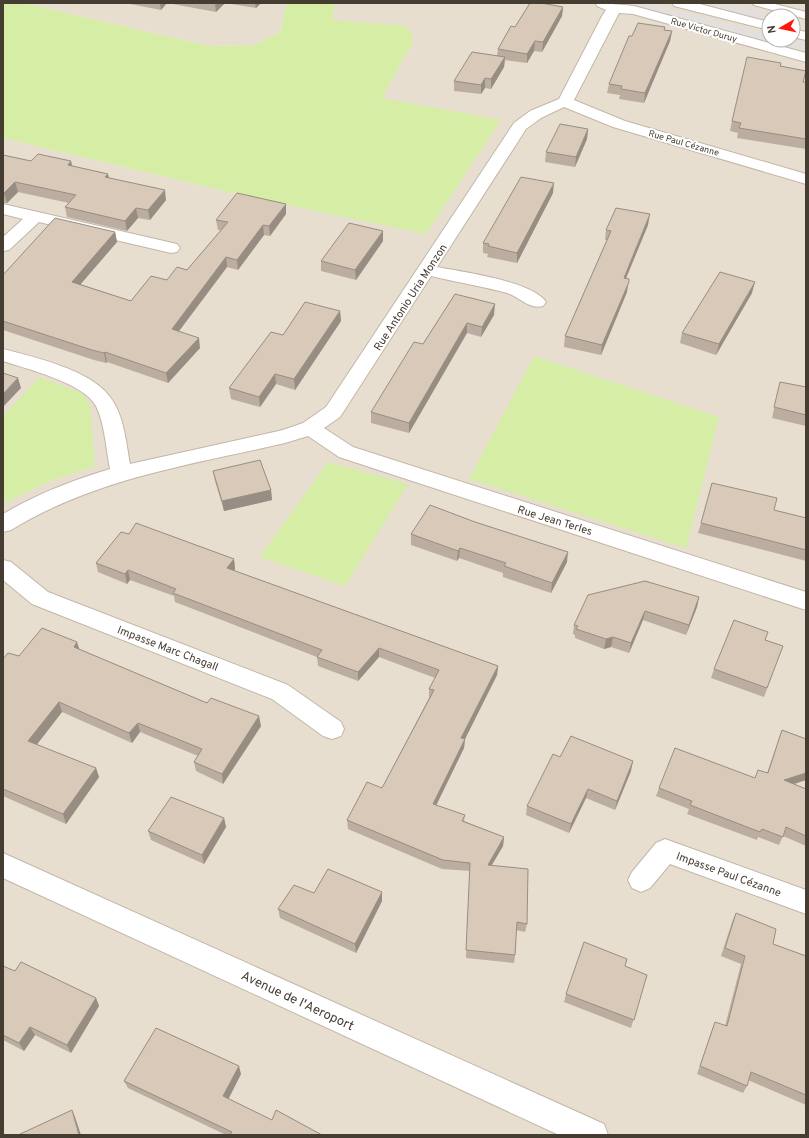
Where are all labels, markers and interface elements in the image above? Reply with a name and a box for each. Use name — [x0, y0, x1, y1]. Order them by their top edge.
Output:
north arrow — [761, 8, 801, 48]
street label: Rue Victor Duruy — [669, 16, 739, 45]
text: N — [765, 24, 780, 34]
street label: Rue Paul Cézanne — [647, 128, 721, 159]
street label: Rue Antonio Uria Monzon — [371, 242, 451, 354]
street label: Rue Jean Terles — [516, 503, 594, 539]
street label: Impasse Marc Chagall — [115, 623, 220, 675]
street label: Impasse Paul Cézanne — [674, 849, 783, 900]
street label: Avenue de l'Aeroport — [238, 969, 356, 1035]

